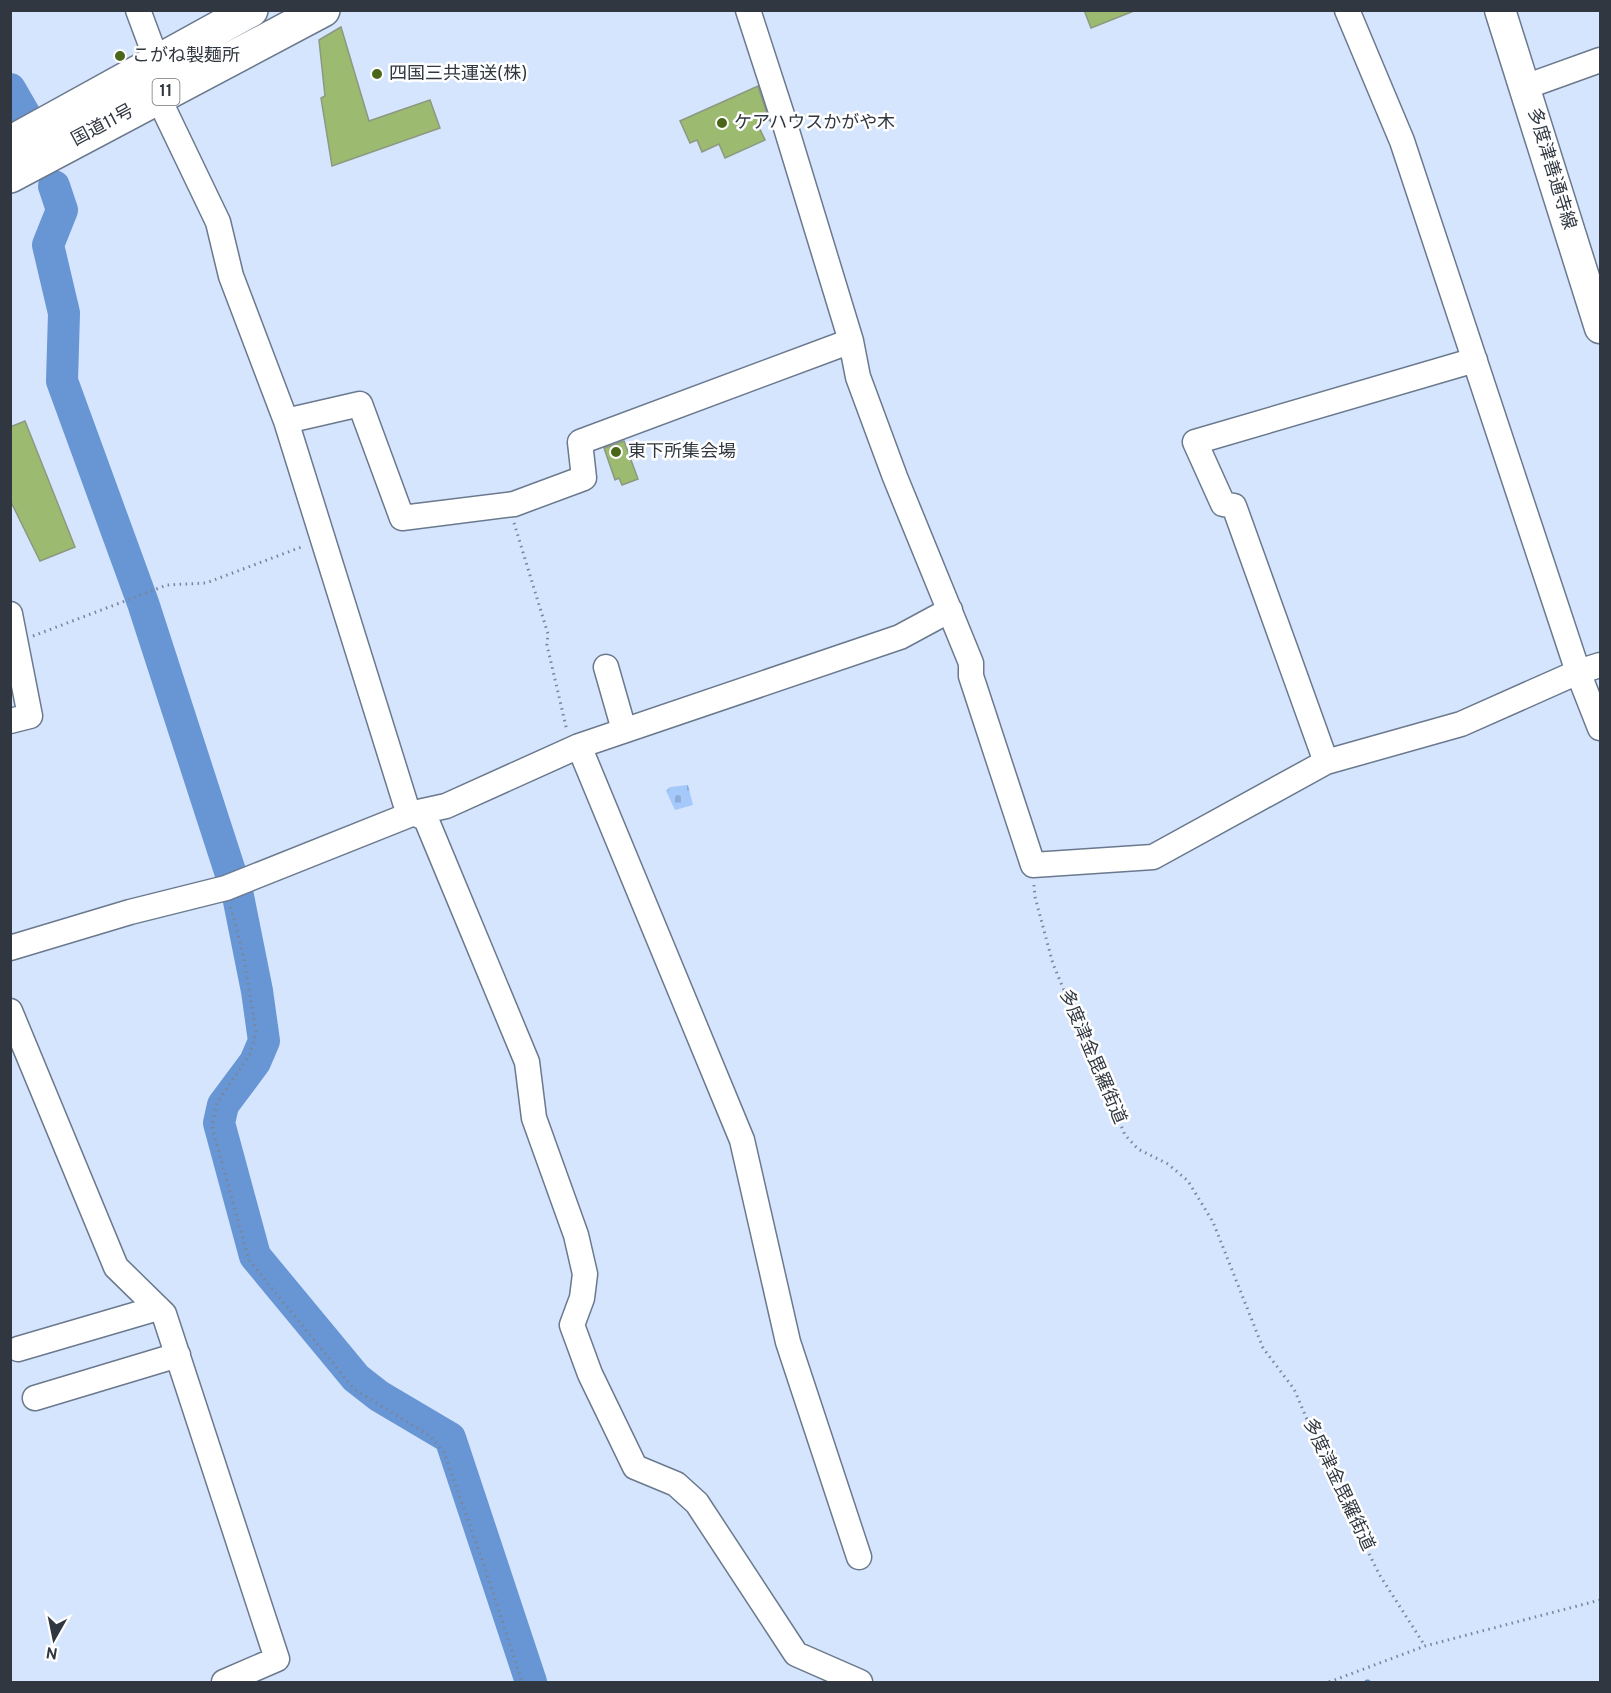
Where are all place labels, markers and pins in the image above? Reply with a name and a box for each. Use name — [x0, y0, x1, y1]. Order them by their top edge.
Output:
place label: こがね製麺所 — [132, 45, 240, 68]
marker: こがね製麺所 — [113, 49, 127, 63]
place label: 四国三共運送(株) — [389, 63, 527, 86]
marker: 四国三共運送(株) — [370, 67, 384, 81]
place label: ケアハウスかがや木 — [734, 112, 895, 135]
marker: ケアハウスかがや木 — [715, 116, 729, 130]
place label: 東下所集会場 — [628, 441, 736, 464]
marker: 東下所集会場 — [609, 445, 623, 459]

